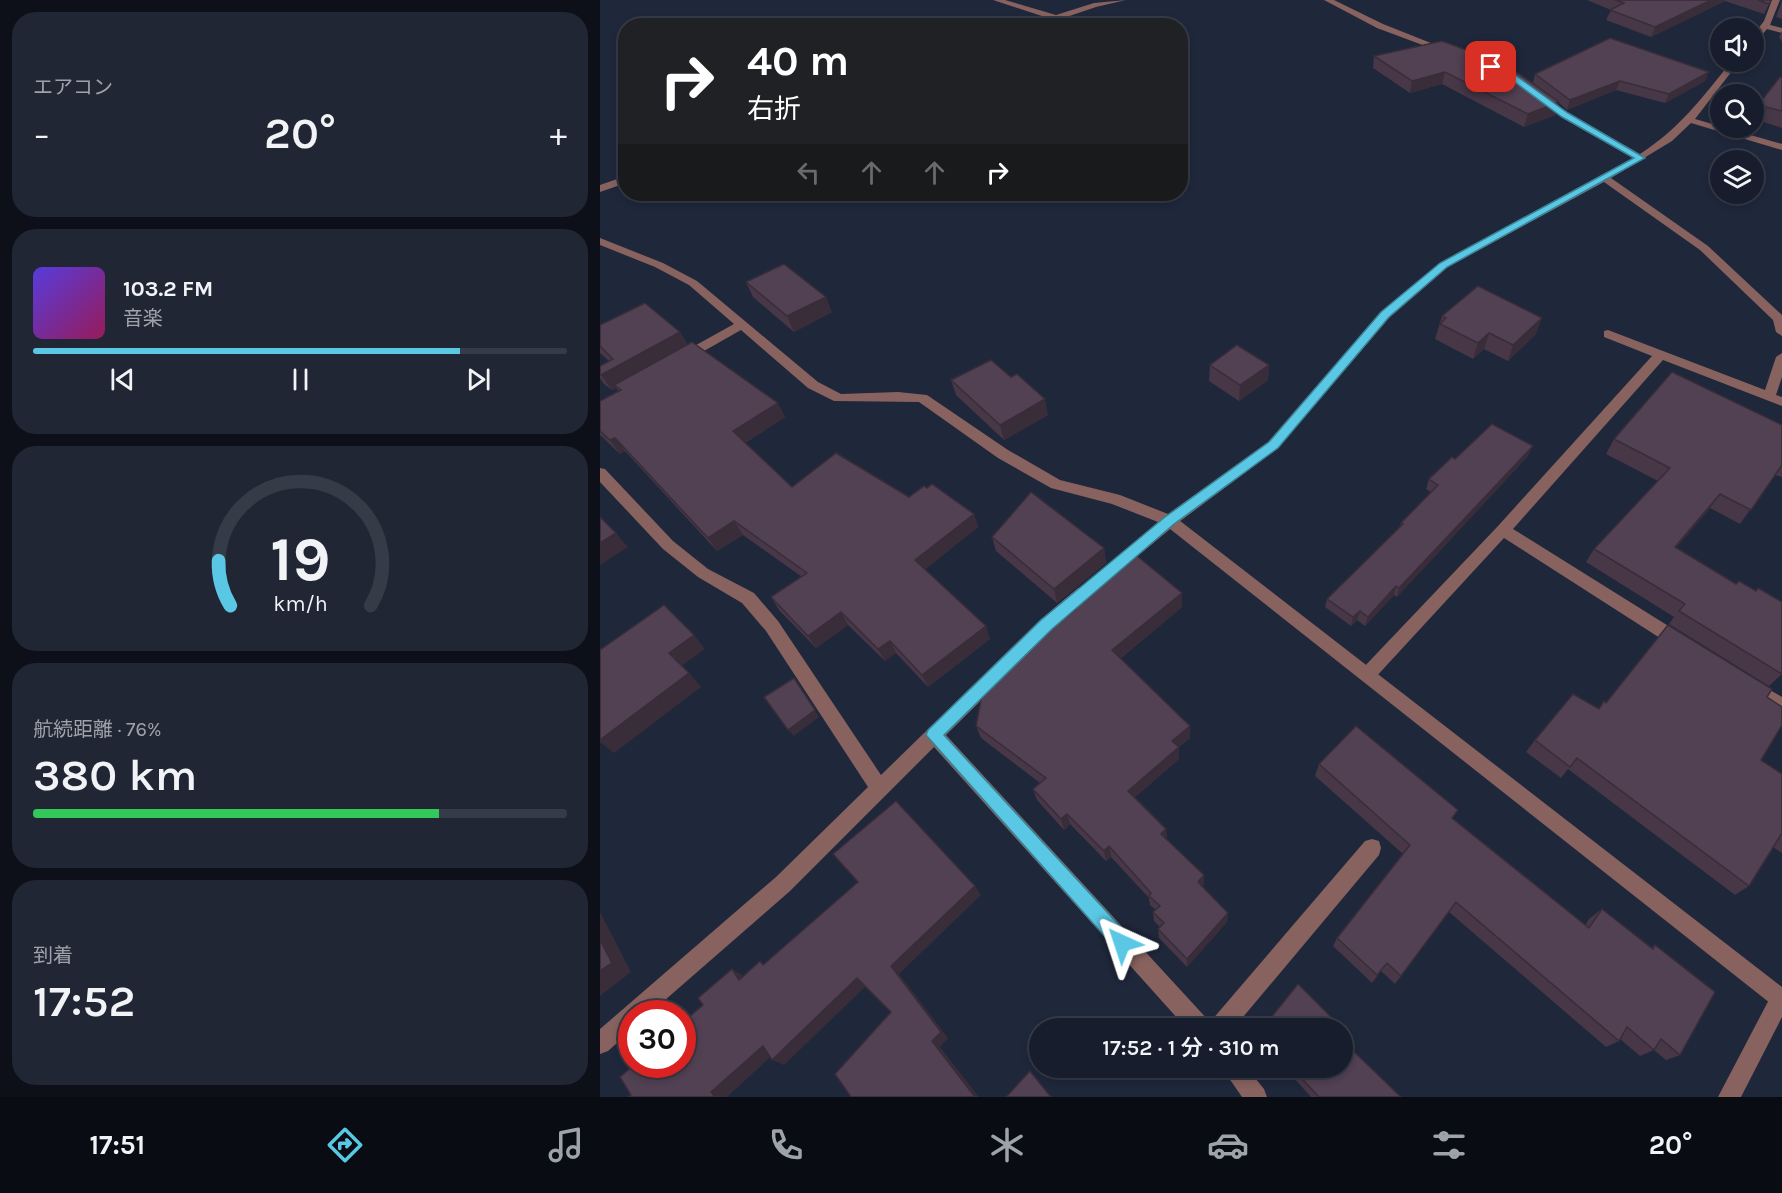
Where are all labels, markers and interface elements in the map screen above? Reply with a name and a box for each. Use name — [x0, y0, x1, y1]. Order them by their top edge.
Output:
map controls — [1710, 18, 1764, 204]
button: sound — [1710, 18, 1764, 72]
text: 40 m — [747, 36, 849, 86]
pin — [1465, 41, 1516, 92]
icon: right — [648, 42, 726, 120]
icon: arrive — [1474, 50, 1507, 83]
text: エアコン — [33, 76, 113, 99]
button: search — [1710, 84, 1764, 138]
text: 右折 — [747, 93, 801, 125]
text: 20° — [264, 107, 336, 159]
text: − — [33, 115, 50, 153]
text: + — [550, 115, 567, 153]
button: layers — [1710, 150, 1764, 204]
icon: left — [792, 156, 825, 189]
icon: ahead — [855, 156, 888, 189]
icon: ahead — [918, 156, 951, 189]
icon: right — [981, 156, 1014, 189]
text: 103.2 FM — [123, 276, 213, 302]
text: 音楽 — [123, 307, 163, 330]
icon: previous — [106, 363, 139, 396]
icon: pause — [284, 363, 317, 396]
icon: next — [462, 363, 495, 396]
text: 19 — [270, 523, 330, 596]
text: km/h — [273, 591, 327, 616]
text: 航続距離 · 76% — [33, 718, 161, 741]
text: 380 km — [33, 749, 197, 801]
position arrow — [1090, 911, 1154, 975]
text: 到着 — [33, 944, 73, 967]
text: 17:52 — [33, 975, 135, 1027]
speed limit sign: 30 — [618, 1000, 696, 1078]
text: 17:52 · 1 分 · 310 m — [1102, 1035, 1280, 1061]
icon: directions — [324, 1124, 366, 1166]
icon: music — [545, 1124, 587, 1166]
icon: phone — [765, 1124, 807, 1166]
icon: climate — [986, 1124, 1028, 1166]
icon: car — [1207, 1124, 1249, 1166]
icon: filters — [1428, 1124, 1470, 1166]
text: 17:51 — [89, 1129, 145, 1161]
text: 20° — [1649, 1129, 1693, 1161]

